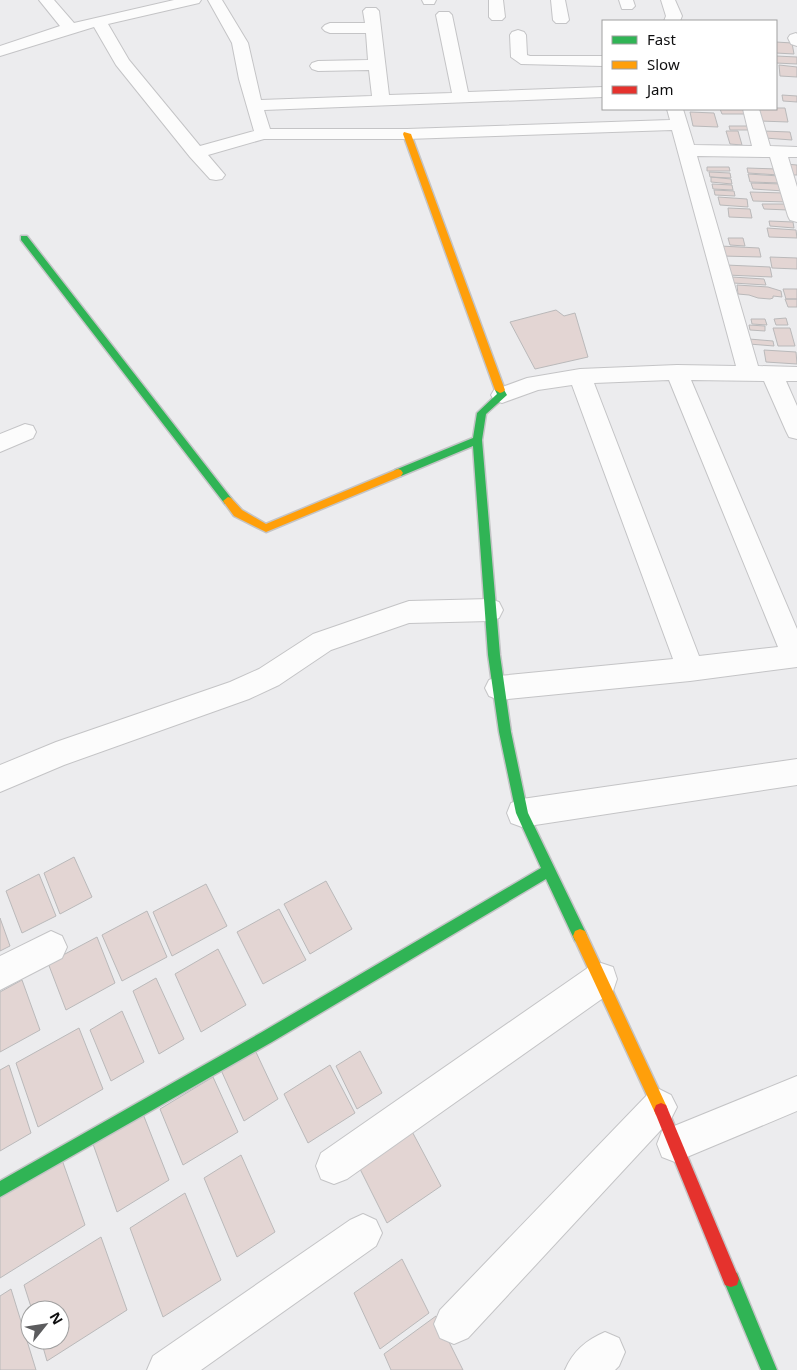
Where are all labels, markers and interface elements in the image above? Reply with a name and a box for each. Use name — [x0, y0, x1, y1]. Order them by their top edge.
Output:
legend — [602, 20, 777, 110]
text: Fast — [647, 29, 676, 49]
text: Slow — [647, 54, 680, 74]
text: Jam — [645, 79, 674, 99]
north arrow — [20, 1300, 70, 1350]
text: N — [46, 1309, 68, 1328]

